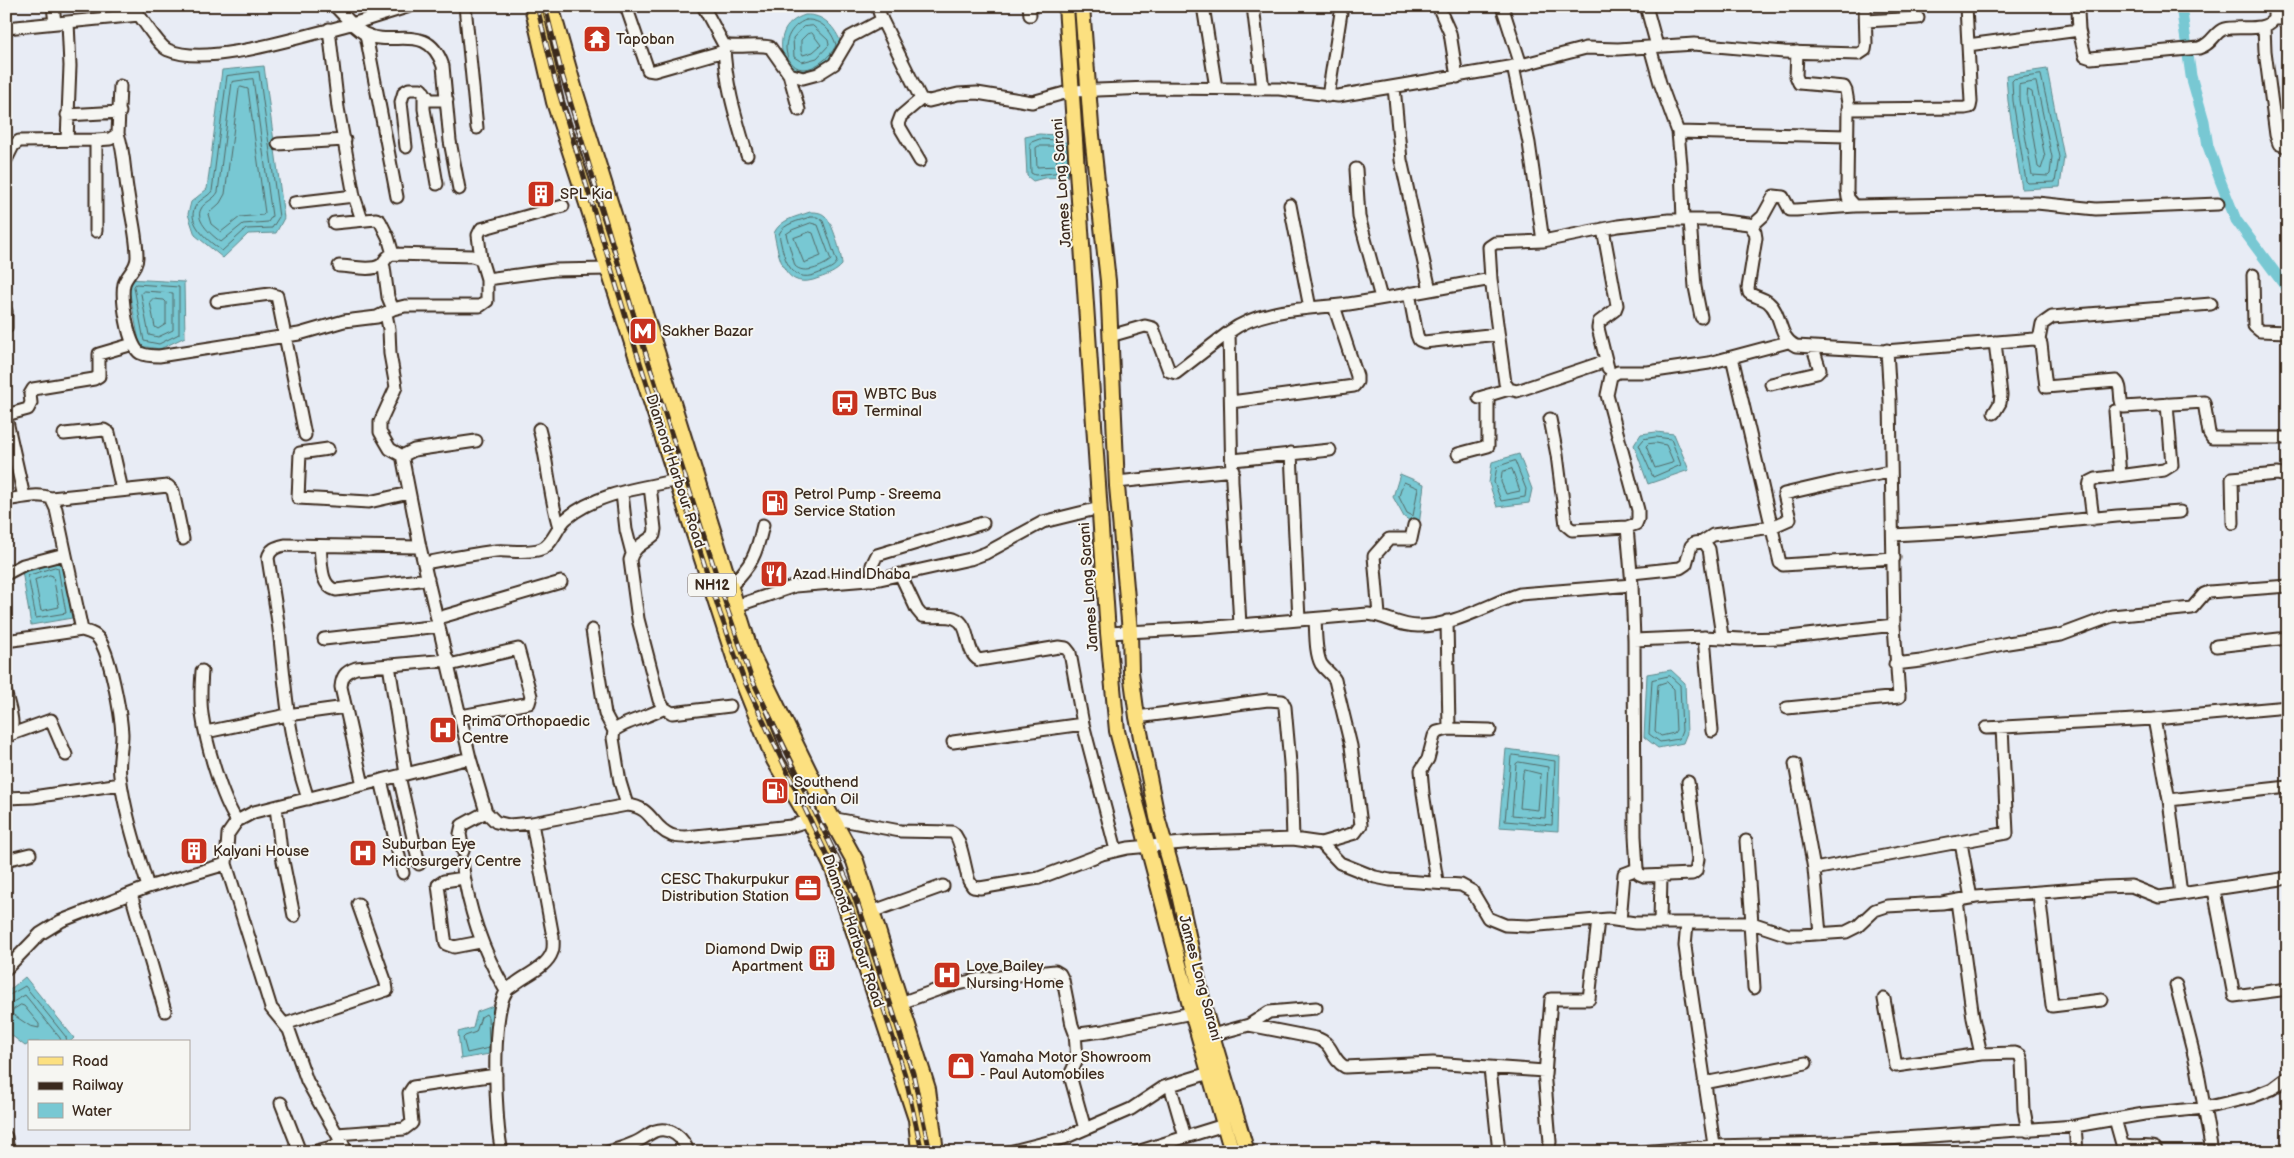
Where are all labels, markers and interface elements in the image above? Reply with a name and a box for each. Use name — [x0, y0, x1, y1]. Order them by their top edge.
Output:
temple icon: Tapoban — [582, 24, 612, 54]
place label: Tapoban — [616, 30, 675, 49]
street label: James Long Sarani — [1048, 118, 1076, 248]
building icon: SPL Kia — [526, 179, 556, 209]
place label: SPL Kia — [560, 185, 613, 204]
metro station icon: Sakher Bazar — [628, 316, 658, 346]
place label: Sakher Bazar — [662, 322, 754, 341]
place label: WBTC Bus Terminal — [864, 385, 937, 421]
bus stop icon: WBTC Bus Terminal — [830, 388, 860, 418]
street label: Diamond Harbour Road — [641, 392, 709, 550]
place label: Petrol Pump - Sreema Service Station — [794, 485, 941, 521]
fuel station icon: Petrol Pump - Sreema Service Station — [760, 488, 790, 518]
street label: James Long Sarani — [1075, 522, 1103, 652]
restaurant icon: Azad Hind Dhaba — [759, 559, 789, 589]
place label: Azad Hind Dhaba — [793, 565, 911, 584]
road number: NH12 — [688, 574, 736, 596]
place label: Prima Orthopaedic Centre — [462, 712, 590, 748]
hospital icon: Prima Orthopaedic Centre — [428, 715, 458, 745]
place label: Southend Indian Oil — [794, 773, 859, 809]
fuel station icon: Southend Indian Oil — [760, 776, 790, 806]
place label: Suburban Eye Microsurgery Centre — [382, 835, 521, 871]
building icon: Kalyani House — [179, 836, 209, 866]
hospital icon: Suburban Eye Microsurgery Centre — [348, 838, 378, 868]
place label: Kalyani House — [213, 842, 309, 861]
street label: Diamond Harbour Road — [818, 852, 888, 1010]
place label: CESC Thakurpukur Distribution Station — [661, 870, 790, 906]
office icon: CESC Thakurpukur Distribution Station — [793, 873, 823, 903]
street label: James Long Sarani — [1174, 913, 1226, 1043]
place label: Diamond Dwip Apartment — [705, 940, 803, 976]
building icon: Diamond Dwip Apartment — [807, 943, 837, 973]
place label: Love Bailey Nursing Home — [966, 957, 1064, 993]
hospital icon: Love Bailey Nursing Home — [932, 960, 962, 990]
legend — [28, 1040, 190, 1130]
place label: Yamaha Motor Showroom - Paul Automobiles — [979, 1048, 1151, 1084]
shop icon: Yamaha Motor Showroom - Paul Automobiles — [946, 1051, 976, 1081]
text: Road — [72, 1052, 108, 1071]
text: Railway — [72, 1076, 123, 1095]
text: Water — [72, 1102, 112, 1121]

